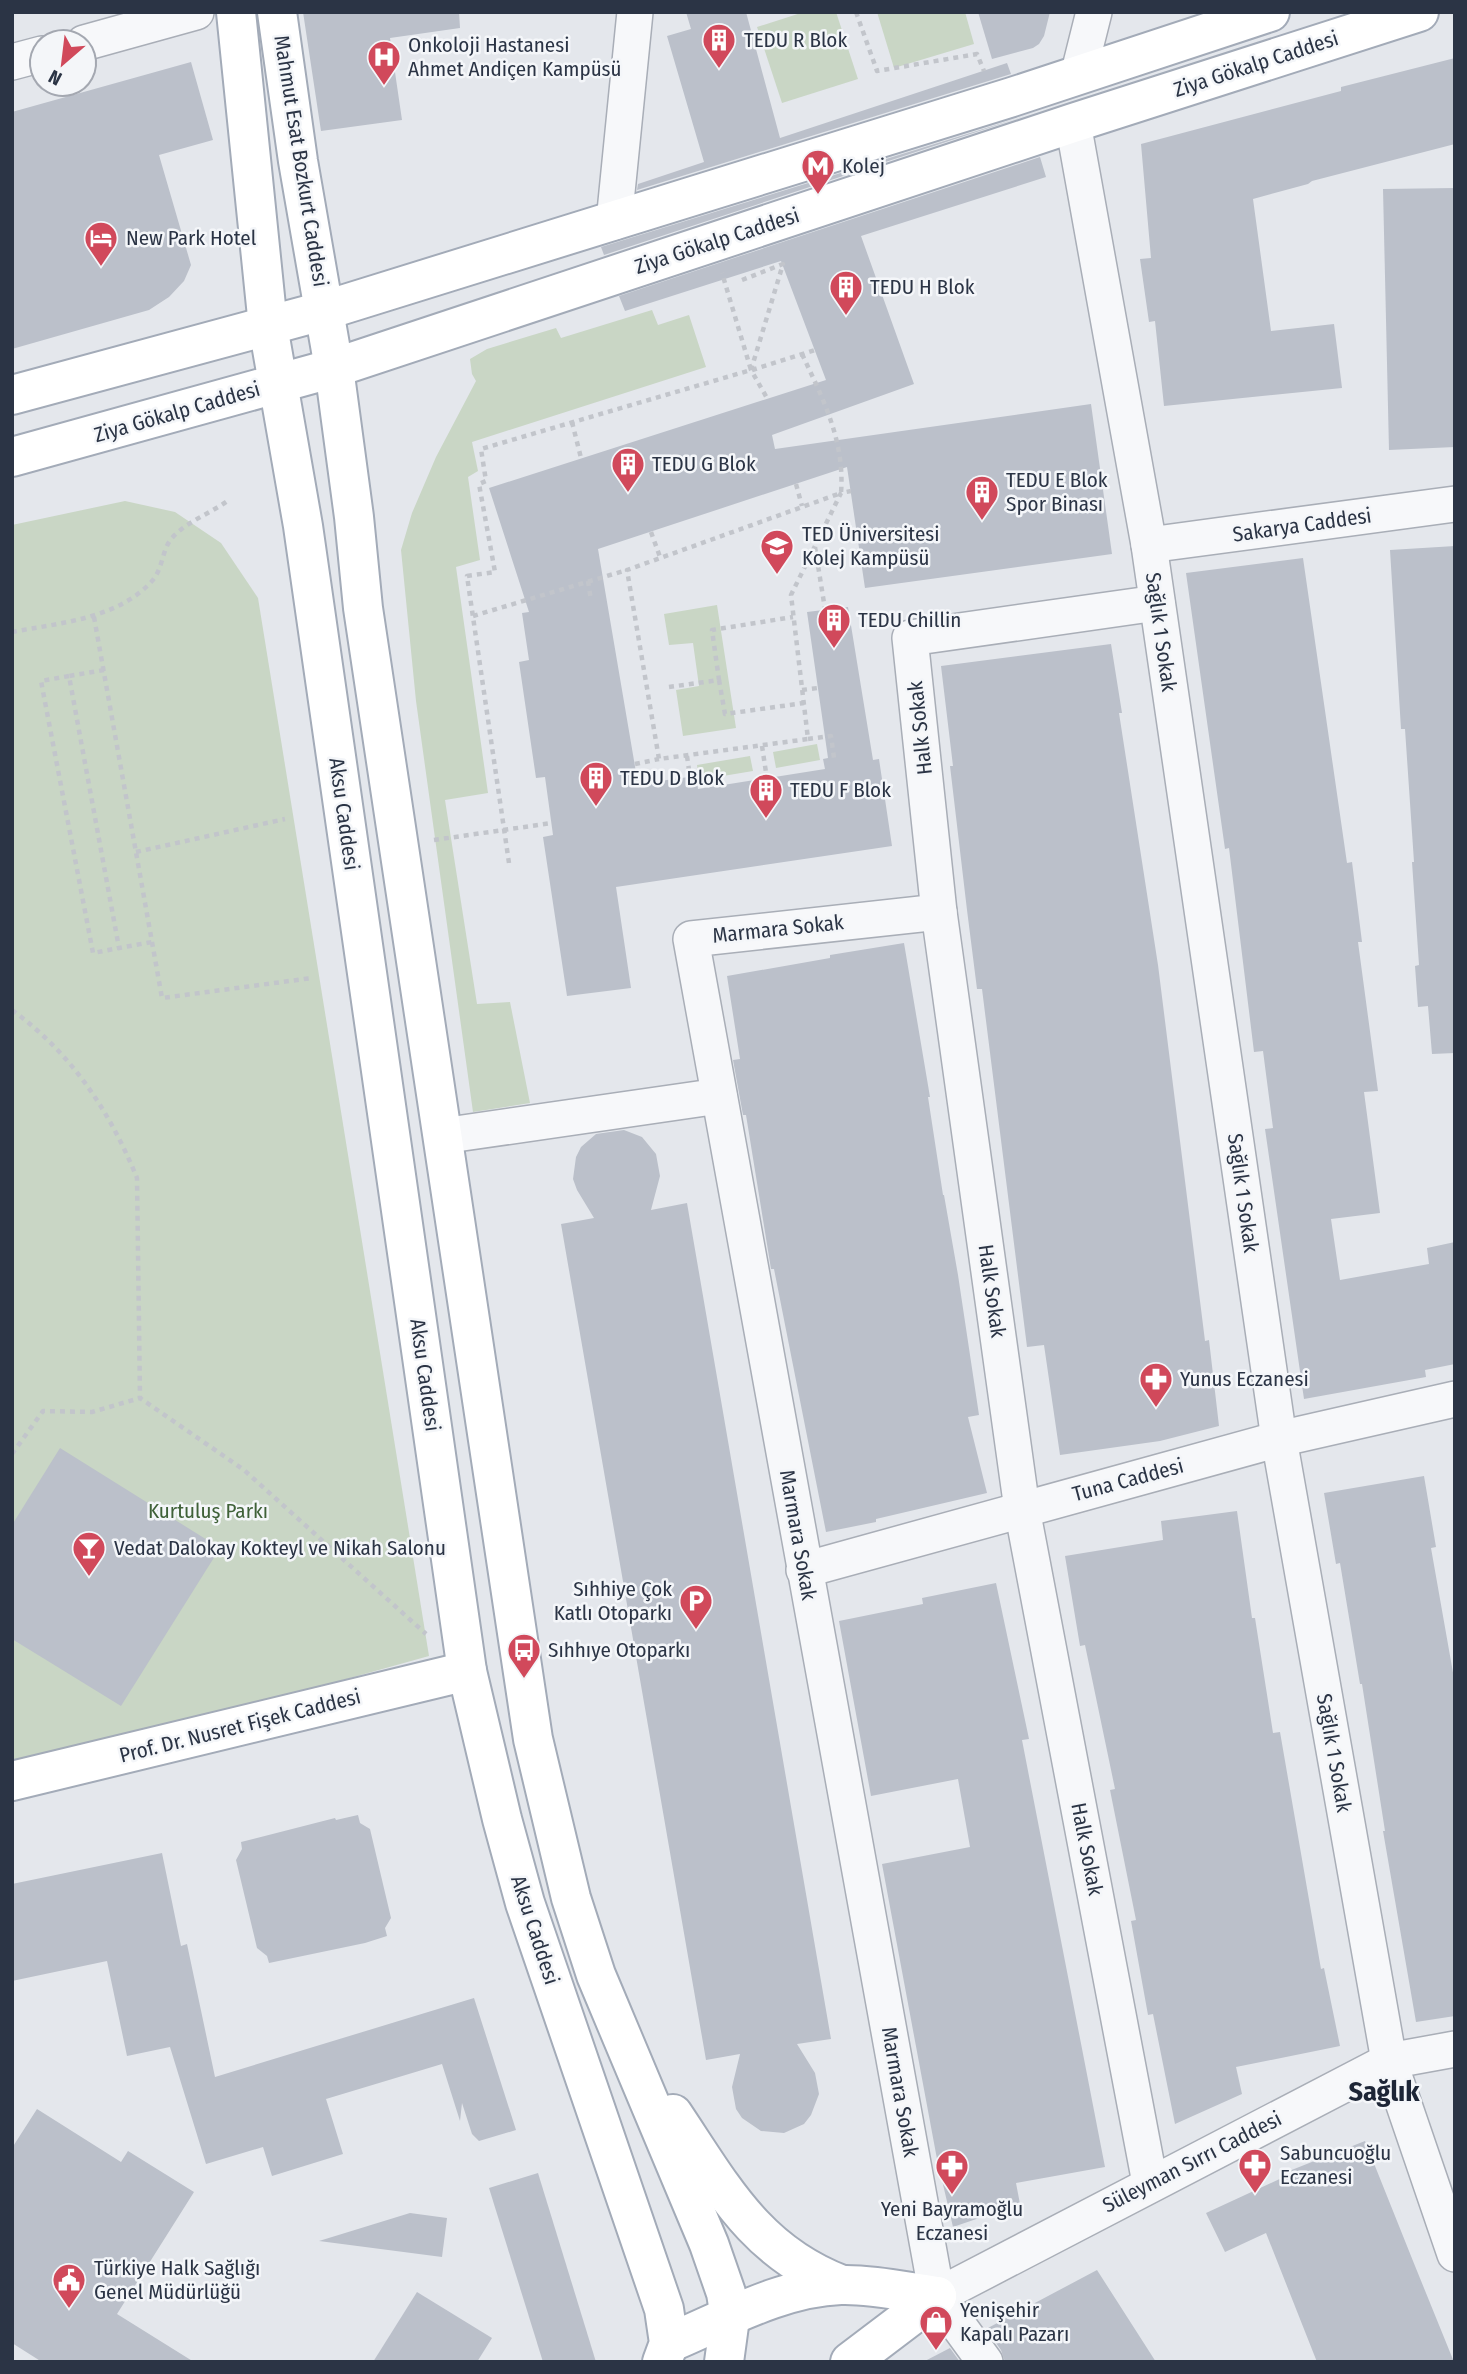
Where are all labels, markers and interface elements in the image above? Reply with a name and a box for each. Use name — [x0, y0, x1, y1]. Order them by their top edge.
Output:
building icon: TEDU R Blok — [700, 21, 738, 70]
street label: Ziya Gökalp Caddesi — [1170, 25, 1342, 103]
place label: TEDU R Blok — [744, 27, 847, 53]
north arrow — [28, 28, 98, 98]
place label: Onkoloji Hastanesi Ahmet Andiçen Kampüsü — [408, 32, 622, 82]
street label: Mahmut Esat Bozkurt Caddesi — [268, 33, 334, 289]
hospital icon: Onkoloji Hastanesi Ahmet Andiçen Kampüsü — [365, 38, 403, 87]
text: N — [45, 65, 66, 90]
metro station icon: Kolej — [799, 147, 837, 196]
place label: Kolej — [842, 153, 885, 179]
street label: Ziya Gökalp Caddesi — [631, 202, 803, 280]
hotel icon: New Park Hotel — [82, 219, 120, 268]
place label: New Park Hotel — [126, 225, 257, 251]
building icon: TEDU H Blok — [827, 268, 865, 317]
place label: TEDU H Blok — [870, 274, 975, 300]
street label: Ziya Gökalp Caddesi — [91, 376, 263, 448]
building icon: TEDU G Blok — [609, 445, 647, 494]
place label: TEDU G Blok — [652, 451, 756, 477]
place label: TEDU E Blok Spor Binası — [1006, 467, 1108, 517]
building icon: TEDU E Blok Spor Binası — [963, 473, 1001, 522]
street label: Sakarya Caddesi — [1231, 502, 1373, 548]
place label: TED Üniversitesi Kolej Kampüsü — [802, 521, 940, 571]
school or university icon: TED Üniversitesi Kolej Kampüsü — [758, 527, 796, 576]
street label: Sağlık 1 Sokak — [1140, 571, 1182, 693]
building icon: TEDU Chillin — [815, 601, 853, 650]
place label: TEDU Chillin — [858, 607, 961, 633]
street label: Halk Sokak — [902, 680, 938, 776]
street label: Aksu Caddesi — [323, 756, 365, 872]
building icon: TEDU D Blok — [577, 759, 615, 808]
place label: TEDU D Blok — [620, 765, 724, 791]
building icon: TEDU F Blok — [747, 771, 785, 820]
place label: TEDU F Blok — [790, 777, 891, 803]
street label: Marmara Sokak — [711, 909, 845, 949]
street label: Sağlık 1 Sokak — [1222, 1132, 1264, 1254]
street label: Halk Sokak — [973, 1243, 1011, 1340]
street label: Aksu Caddesi — [404, 1317, 446, 1433]
pharmacy icon: Yunus Eczanesi — [1137, 1360, 1175, 1409]
place label: Yunus Eczanesi — [1180, 1366, 1309, 1392]
street label: Tuna Caddesi — [1070, 1453, 1186, 1507]
street label: Marmara Sokak — [774, 1468, 822, 1602]
park label: Kurtuluş Parkı — [148, 1498, 268, 1524]
bar icon: Vedat Dalokay Kokteyl ve Nikah Salonu — [70, 1529, 108, 1578]
place label: Vedat Dalokay Kokteyl ve Nikah Salonu — [114, 1535, 446, 1561]
place label: Sıhhiye Çok Katlı Otoparkı — [554, 1576, 672, 1626]
parking icon: Sıhhiye Çok Katlı Otoparkı — [677, 1582, 715, 1631]
bus stop icon: Sıhhıye Otoparkı — [505, 1631, 543, 1680]
place label: Sıhhıye Otoparkı — [548, 1637, 690, 1663]
street label: Prof. Dr. Nusret Fişek Caddesi — [117, 1683, 363, 1769]
street label: Sağlık 1 Sokak — [1311, 1692, 1357, 1815]
street label: Halk Sokak — [1065, 1800, 1109, 1898]
street label: Aksu Caddesi — [505, 1872, 565, 1988]
street label: Marmara Sokak — [876, 2025, 924, 2159]
district label: Sağlık — [1348, 2075, 1420, 2108]
street label: Süleyman Sırrı Caddesi — [1098, 2106, 1286, 2218]
place label: Sabuncuoğlu Eczanesi — [1280, 2140, 1391, 2190]
pharmacy icon: Sabuncuoğlu Eczanesi — [1236, 2146, 1274, 2195]
pharmacy icon: Yeni Bayramoğlu Eczanesi — [933, 2147, 971, 2196]
place label: Yeni Bayramoğlu Eczanesi — [881, 2196, 1023, 2246]
place label: Türkiye Halk Sağlığı Genel Müdürlüğü — [94, 2255, 260, 2305]
public building icon: Türkiye Halk Sağlığı Genel Müdürlüğü — [50, 2261, 88, 2310]
place label: Yenişehir Kapalı Pazarı — [960, 2297, 1069, 2347]
shop icon: Yenişehir Kapalı Pazarı — [917, 2303, 955, 2352]

